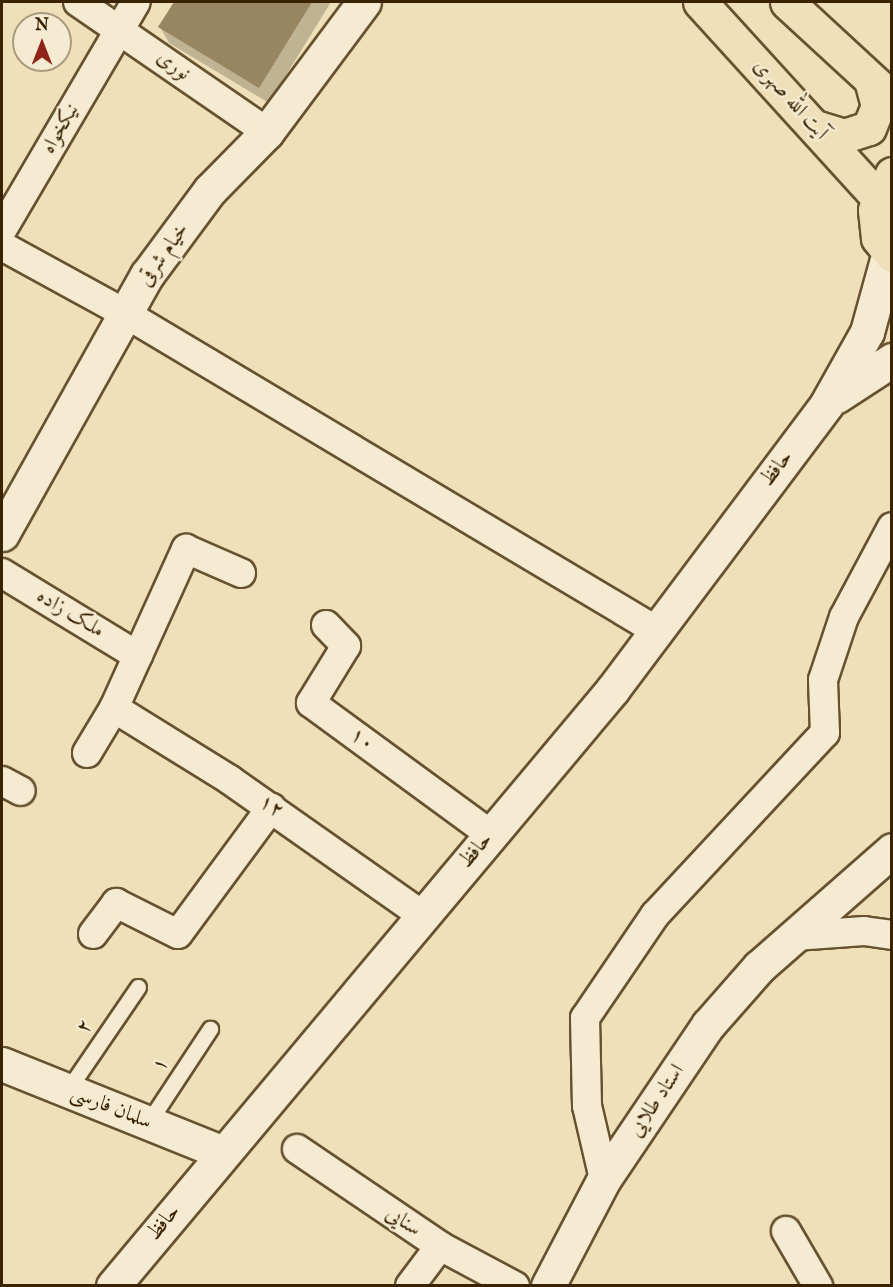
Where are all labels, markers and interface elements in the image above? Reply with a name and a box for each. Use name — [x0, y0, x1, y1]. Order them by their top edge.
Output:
north arrow — [12, 12, 72, 72]
text: N — [35, 16, 49, 36]
street label: نوری — [151, 45, 195, 87]
street label: آیت الله صهری — [747, 54, 833, 146]
street label: نیکخواه — [37, 99, 85, 159]
street label: خیام شرقی — [133, 218, 195, 292]
street label: حافظ — [755, 446, 799, 492]
street label: ملک زاده — [32, 584, 108, 644]
street label: ۱۰ — [345, 723, 379, 757]
street label: ۱۲ — [254, 790, 288, 824]
street label: حافظ — [454, 828, 498, 874]
street label: ۲ — [71, 1015, 99, 1039]
street label: ۱ — [147, 1053, 175, 1077]
street label: استاد طلایی — [624, 1060, 690, 1142]
street label: سلمان فارسی — [67, 1080, 155, 1136]
street label: حافظ — [142, 1200, 186, 1246]
street label: سنایی — [381, 1201, 425, 1243]

